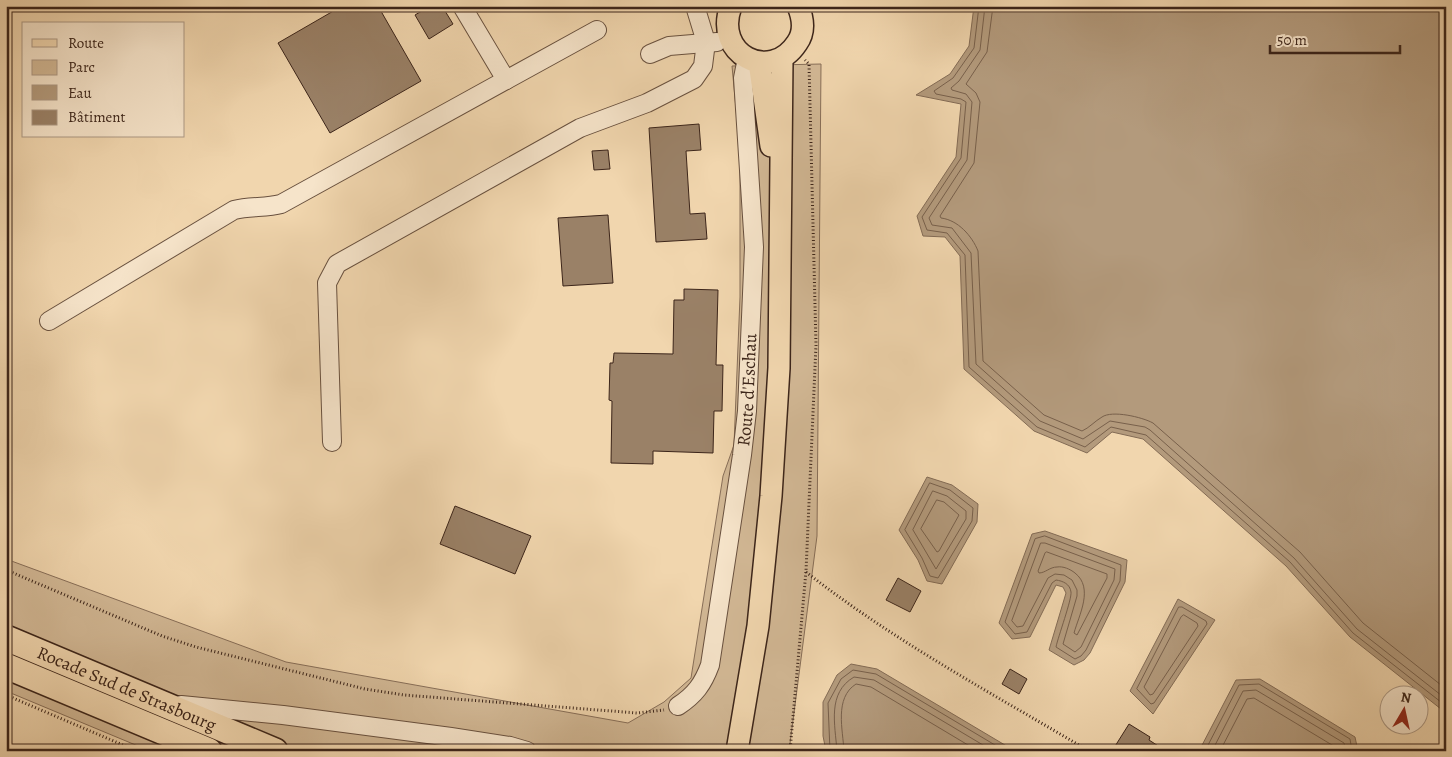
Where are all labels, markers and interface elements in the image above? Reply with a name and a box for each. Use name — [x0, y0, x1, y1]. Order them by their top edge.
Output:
legend — [22, 22, 185, 138]
scale bar — [1270, 22, 1400, 54]
text: 50 m — [1277, 30, 1307, 50]
text: Route — [68, 33, 104, 53]
text: Parc — [68, 57, 95, 77]
text: Eau — [68, 83, 93, 103]
text: Bâtiment — [68, 107, 126, 127]
street label: Route d'Eschau — [731, 333, 762, 447]
street label: Rocade Sud de Strasbourg — [34, 640, 220, 737]
north arrow — [1380, 684, 1430, 734]
text: N — [1399, 687, 1412, 708]

